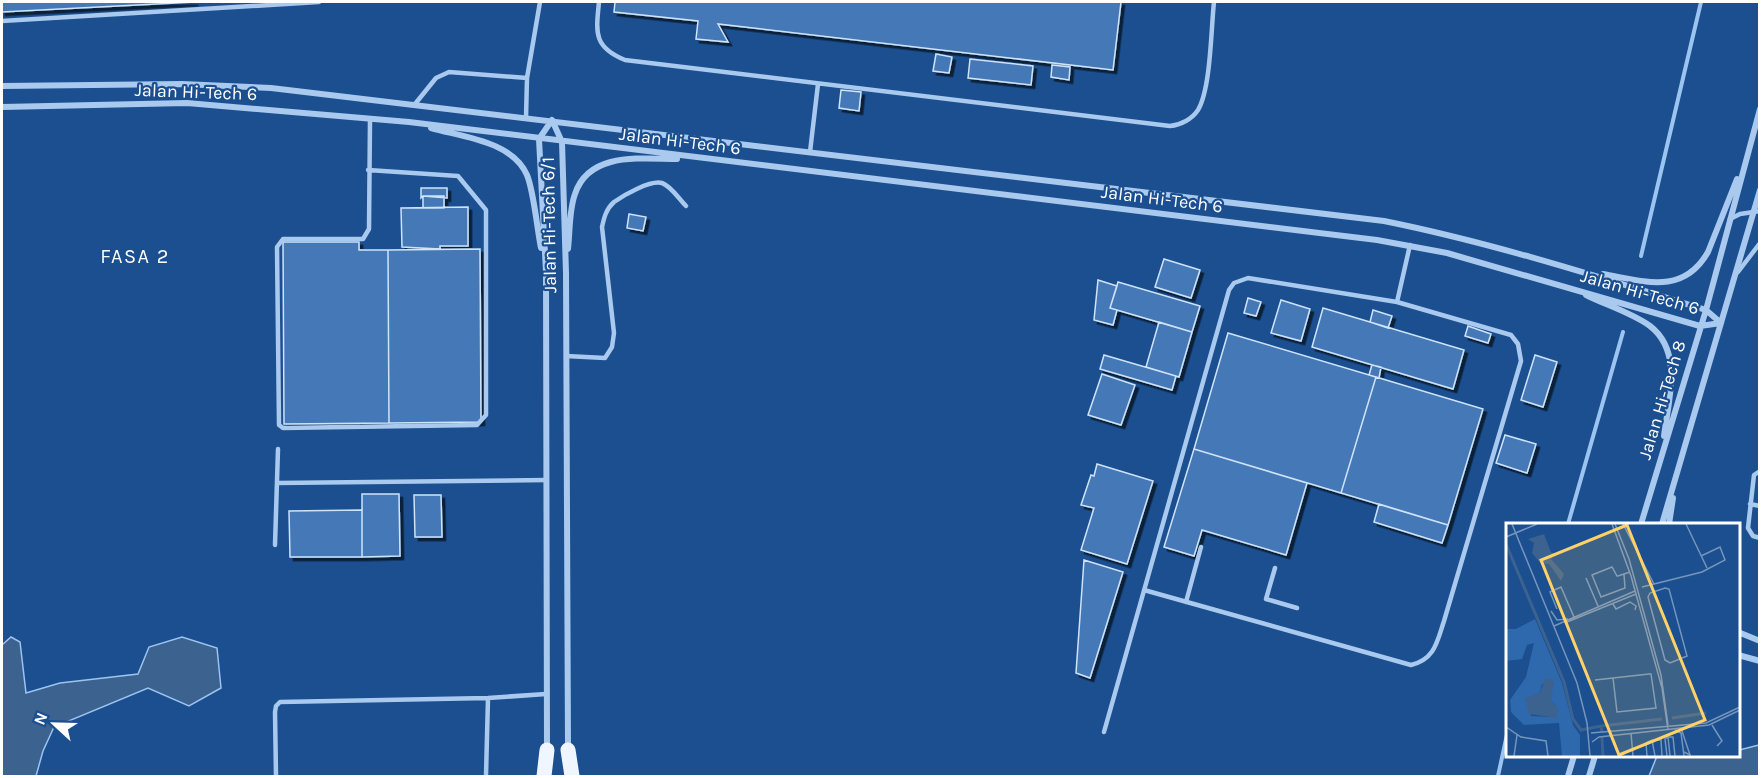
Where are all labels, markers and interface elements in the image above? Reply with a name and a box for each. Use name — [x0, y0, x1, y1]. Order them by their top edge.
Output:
street label: Jalan Hi-Tech 6 — [134, 79, 258, 105]
street label: Jalan Hi-Tech 6 — [618, 123, 742, 159]
street label: Jalan Hi-Tech 6/1 — [537, 157, 561, 293]
street label: Jalan Hi-Tech 6 — [1100, 181, 1224, 217]
district label: FASA 2 — [100, 245, 170, 268]
street label: Jalan Hi-Tech 6 — [1578, 265, 1702, 319]
street label: Jalan Hi-Tech 8 — [1633, 338, 1691, 462]
inset map — [1506, 523, 1740, 757]
north arrow — [24, 694, 84, 754]
text: N — [30, 710, 52, 727]

